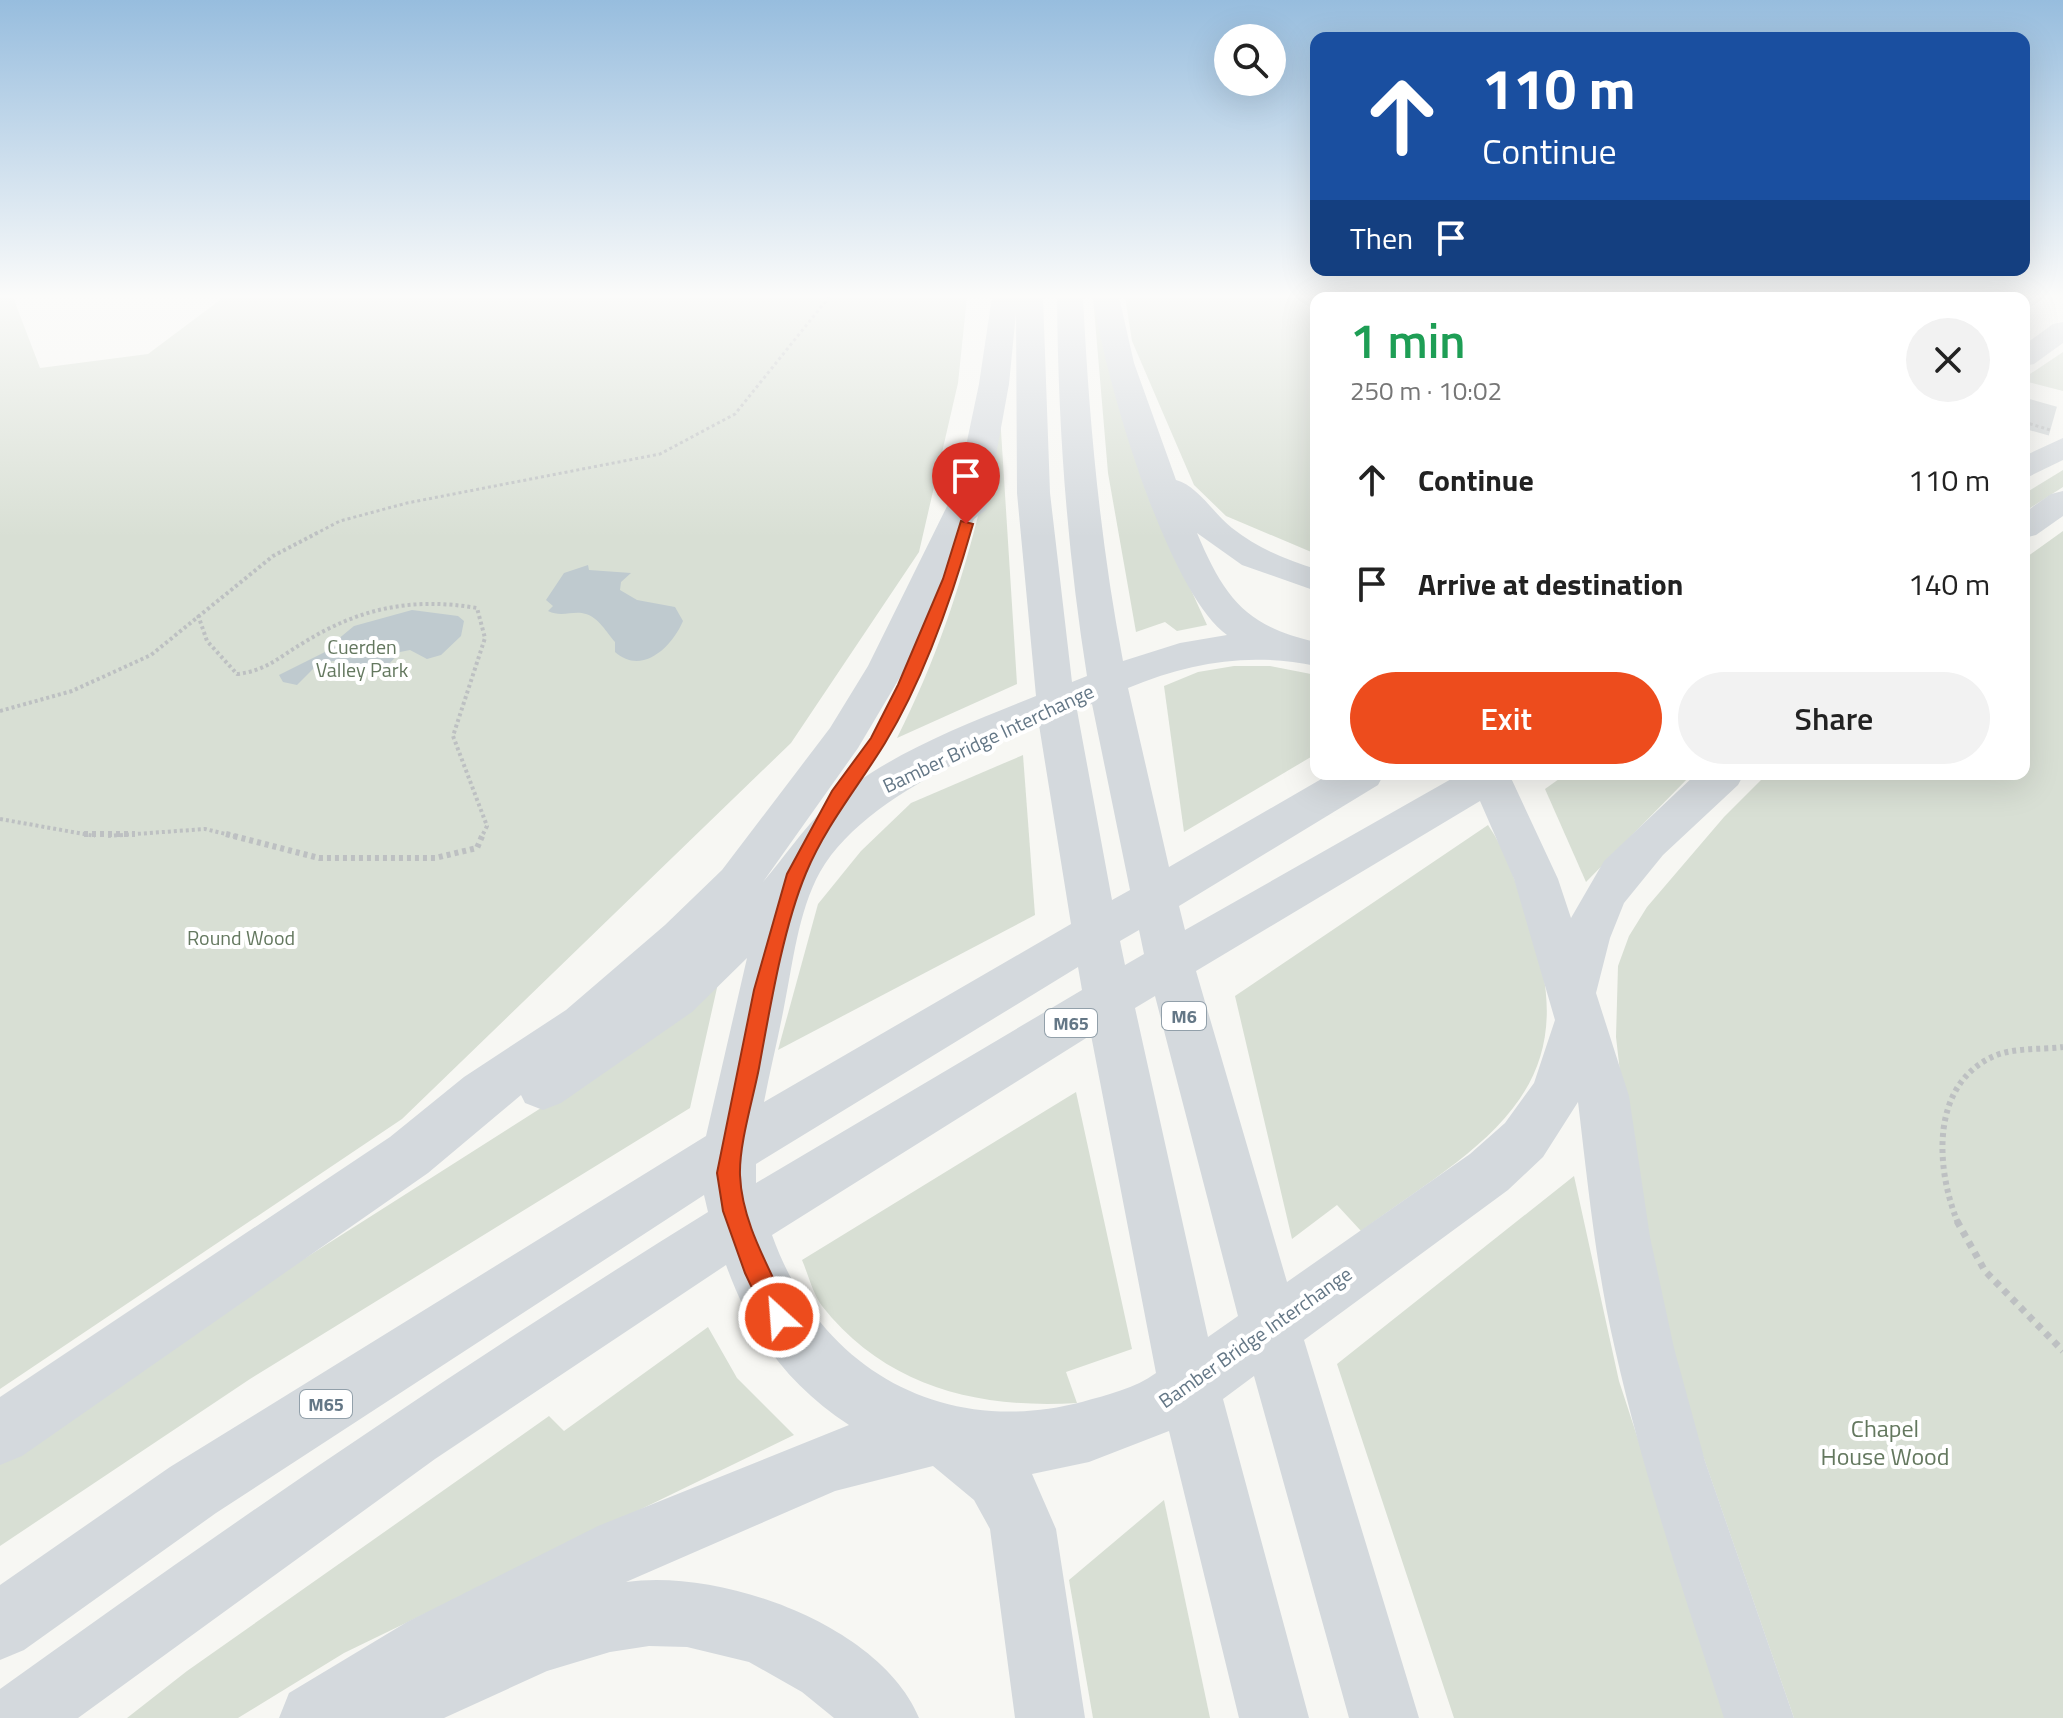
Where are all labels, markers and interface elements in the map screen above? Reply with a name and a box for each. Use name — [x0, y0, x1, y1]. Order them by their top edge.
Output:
map controls — [1214, 24, 1286, 96]
button: search — [1214, 24, 1286, 96]
text: 110 m — [1482, 46, 1635, 131]
icon: ahead — [1350, 64, 1454, 168]
text: Continue — [1482, 123, 1617, 178]
text: Then — [1350, 215, 1413, 261]
icon: arrive — [1429, 216, 1473, 260]
text: 1 min — [1350, 304, 1465, 377]
button: close — [1906, 318, 1990, 402]
text: 250 m · 10:02 — [1350, 371, 1502, 410]
pin — [932, 442, 1000, 524]
icon: arrive — [944, 454, 988, 498]
text: Continue — [1418, 457, 1534, 503]
text: 110 m — [1908, 457, 1990, 503]
icon: ahead — [1350, 458, 1394, 502]
text: Arrive at destination — [1418, 561, 1683, 607]
text: 140 m — [1908, 561, 1990, 607]
icon: arrive — [1350, 562, 1394, 606]
park label: Cuerden Valley Park — [316, 631, 409, 685]
button: Exit — [1350, 672, 1662, 764]
button: Share — [1678, 672, 1990, 764]
street label: Bamber Bridge Interchange — [877, 675, 1099, 801]
park label: Round Wood — [187, 922, 295, 953]
road number: M6 — [1162, 1002, 1206, 1030]
road number: M65 — [1045, 1009, 1097, 1037]
street label: Bamber Bridge Interchange — [1152, 1258, 1358, 1416]
position arrow — [737, 1275, 821, 1359]
road number: M65 — [300, 1390, 352, 1418]
park label: Chapel House Wood — [1821, 1410, 1949, 1474]

